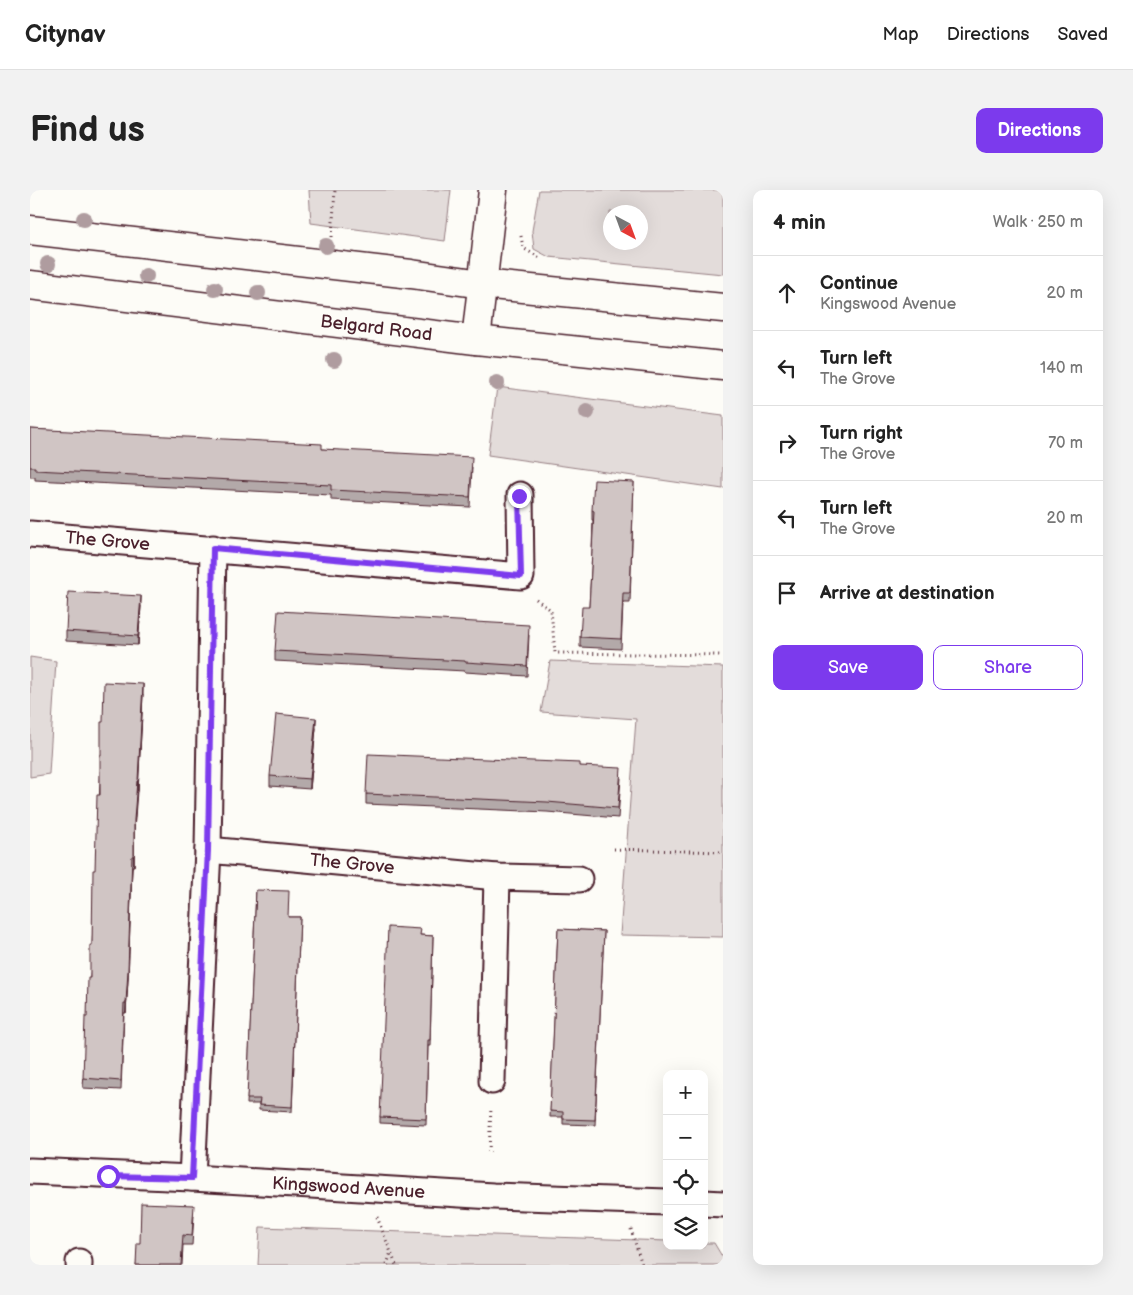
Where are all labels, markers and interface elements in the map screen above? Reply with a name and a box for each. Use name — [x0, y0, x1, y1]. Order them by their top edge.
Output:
text: Citynav — [25, 20, 106, 49]
text: Map — [883, 24, 919, 45]
text: Directions — [947, 24, 1029, 45]
text: Saved — [1057, 24, 1108, 45]
button: Directions — [976, 108, 1103, 153]
text: Find us — [30, 109, 145, 152]
north arrow — [603, 205, 648, 250]
text: 4 min — [773, 210, 826, 235]
text: Walk · 250 m — [993, 213, 1083, 232]
text: Continue — [820, 272, 898, 295]
icon: ahead — [773, 279, 801, 307]
text: 20 m — [1047, 284, 1083, 303]
text: Kingswood Avenue — [820, 295, 956, 314]
street label: Belgard Road — [319, 311, 433, 346]
text: Turn left — [820, 347, 892, 370]
icon: left — [773, 354, 801, 382]
text: 140 m — [1040, 359, 1083, 378]
text: The Grove — [820, 370, 895, 389]
text: Turn right — [820, 422, 903, 445]
icon: right — [773, 429, 801, 457]
text: 70 m — [1048, 434, 1083, 453]
text: The Grove — [820, 445, 895, 464]
route end — [508, 485, 531, 508]
text: Turn left — [820, 497, 892, 520]
icon: left — [773, 504, 801, 532]
text: 20 m — [1047, 509, 1083, 528]
text: The Grove — [820, 520, 895, 539]
street label: The Grove — [65, 527, 151, 555]
icon: arrive — [773, 579, 801, 607]
text: Arrive at destination — [820, 582, 995, 605]
button: Save — [773, 645, 923, 690]
button: Share — [933, 645, 1083, 690]
street label: The Grove — [309, 850, 396, 878]
map controls — [663, 1070, 708, 1250]
button: + — [663, 1070, 708, 1115]
button: − — [663, 1115, 708, 1160]
button: locate — [663, 1160, 708, 1205]
route start — [97, 1165, 120, 1188]
street label: Kingswood Avenue — [271, 1173, 426, 1203]
button: layers — [663, 1205, 708, 1250]

